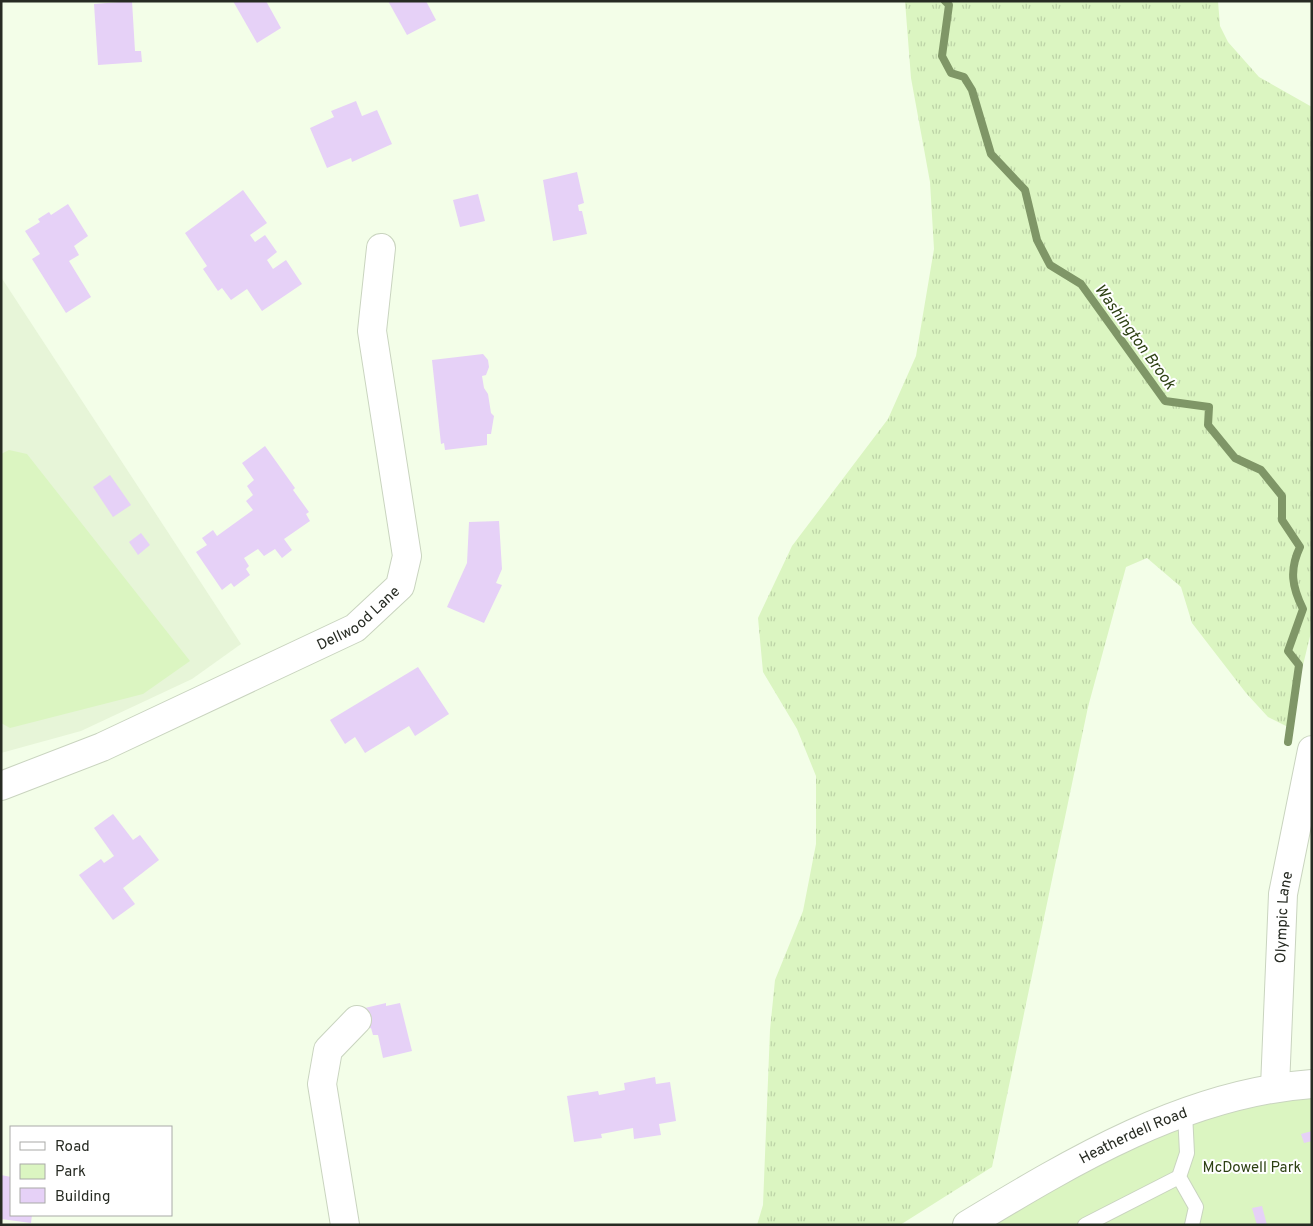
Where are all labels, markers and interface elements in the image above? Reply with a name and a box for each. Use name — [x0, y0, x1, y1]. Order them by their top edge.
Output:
water label: Washington Brook — [1089, 281, 1180, 394]
street label: Dellwood Lane — [314, 583, 405, 656]
street label: Olympic Lane — [1272, 870, 1298, 964]
street label: Heatherdell Road — [1076, 1104, 1190, 1169]
legend — [10, 1126, 172, 1216]
text: Road — [55, 1138, 90, 1157]
park label: McDowell Park — [1203, 1159, 1301, 1178]
text: Park — [55, 1163, 86, 1182]
text: Building — [55, 1188, 110, 1207]

